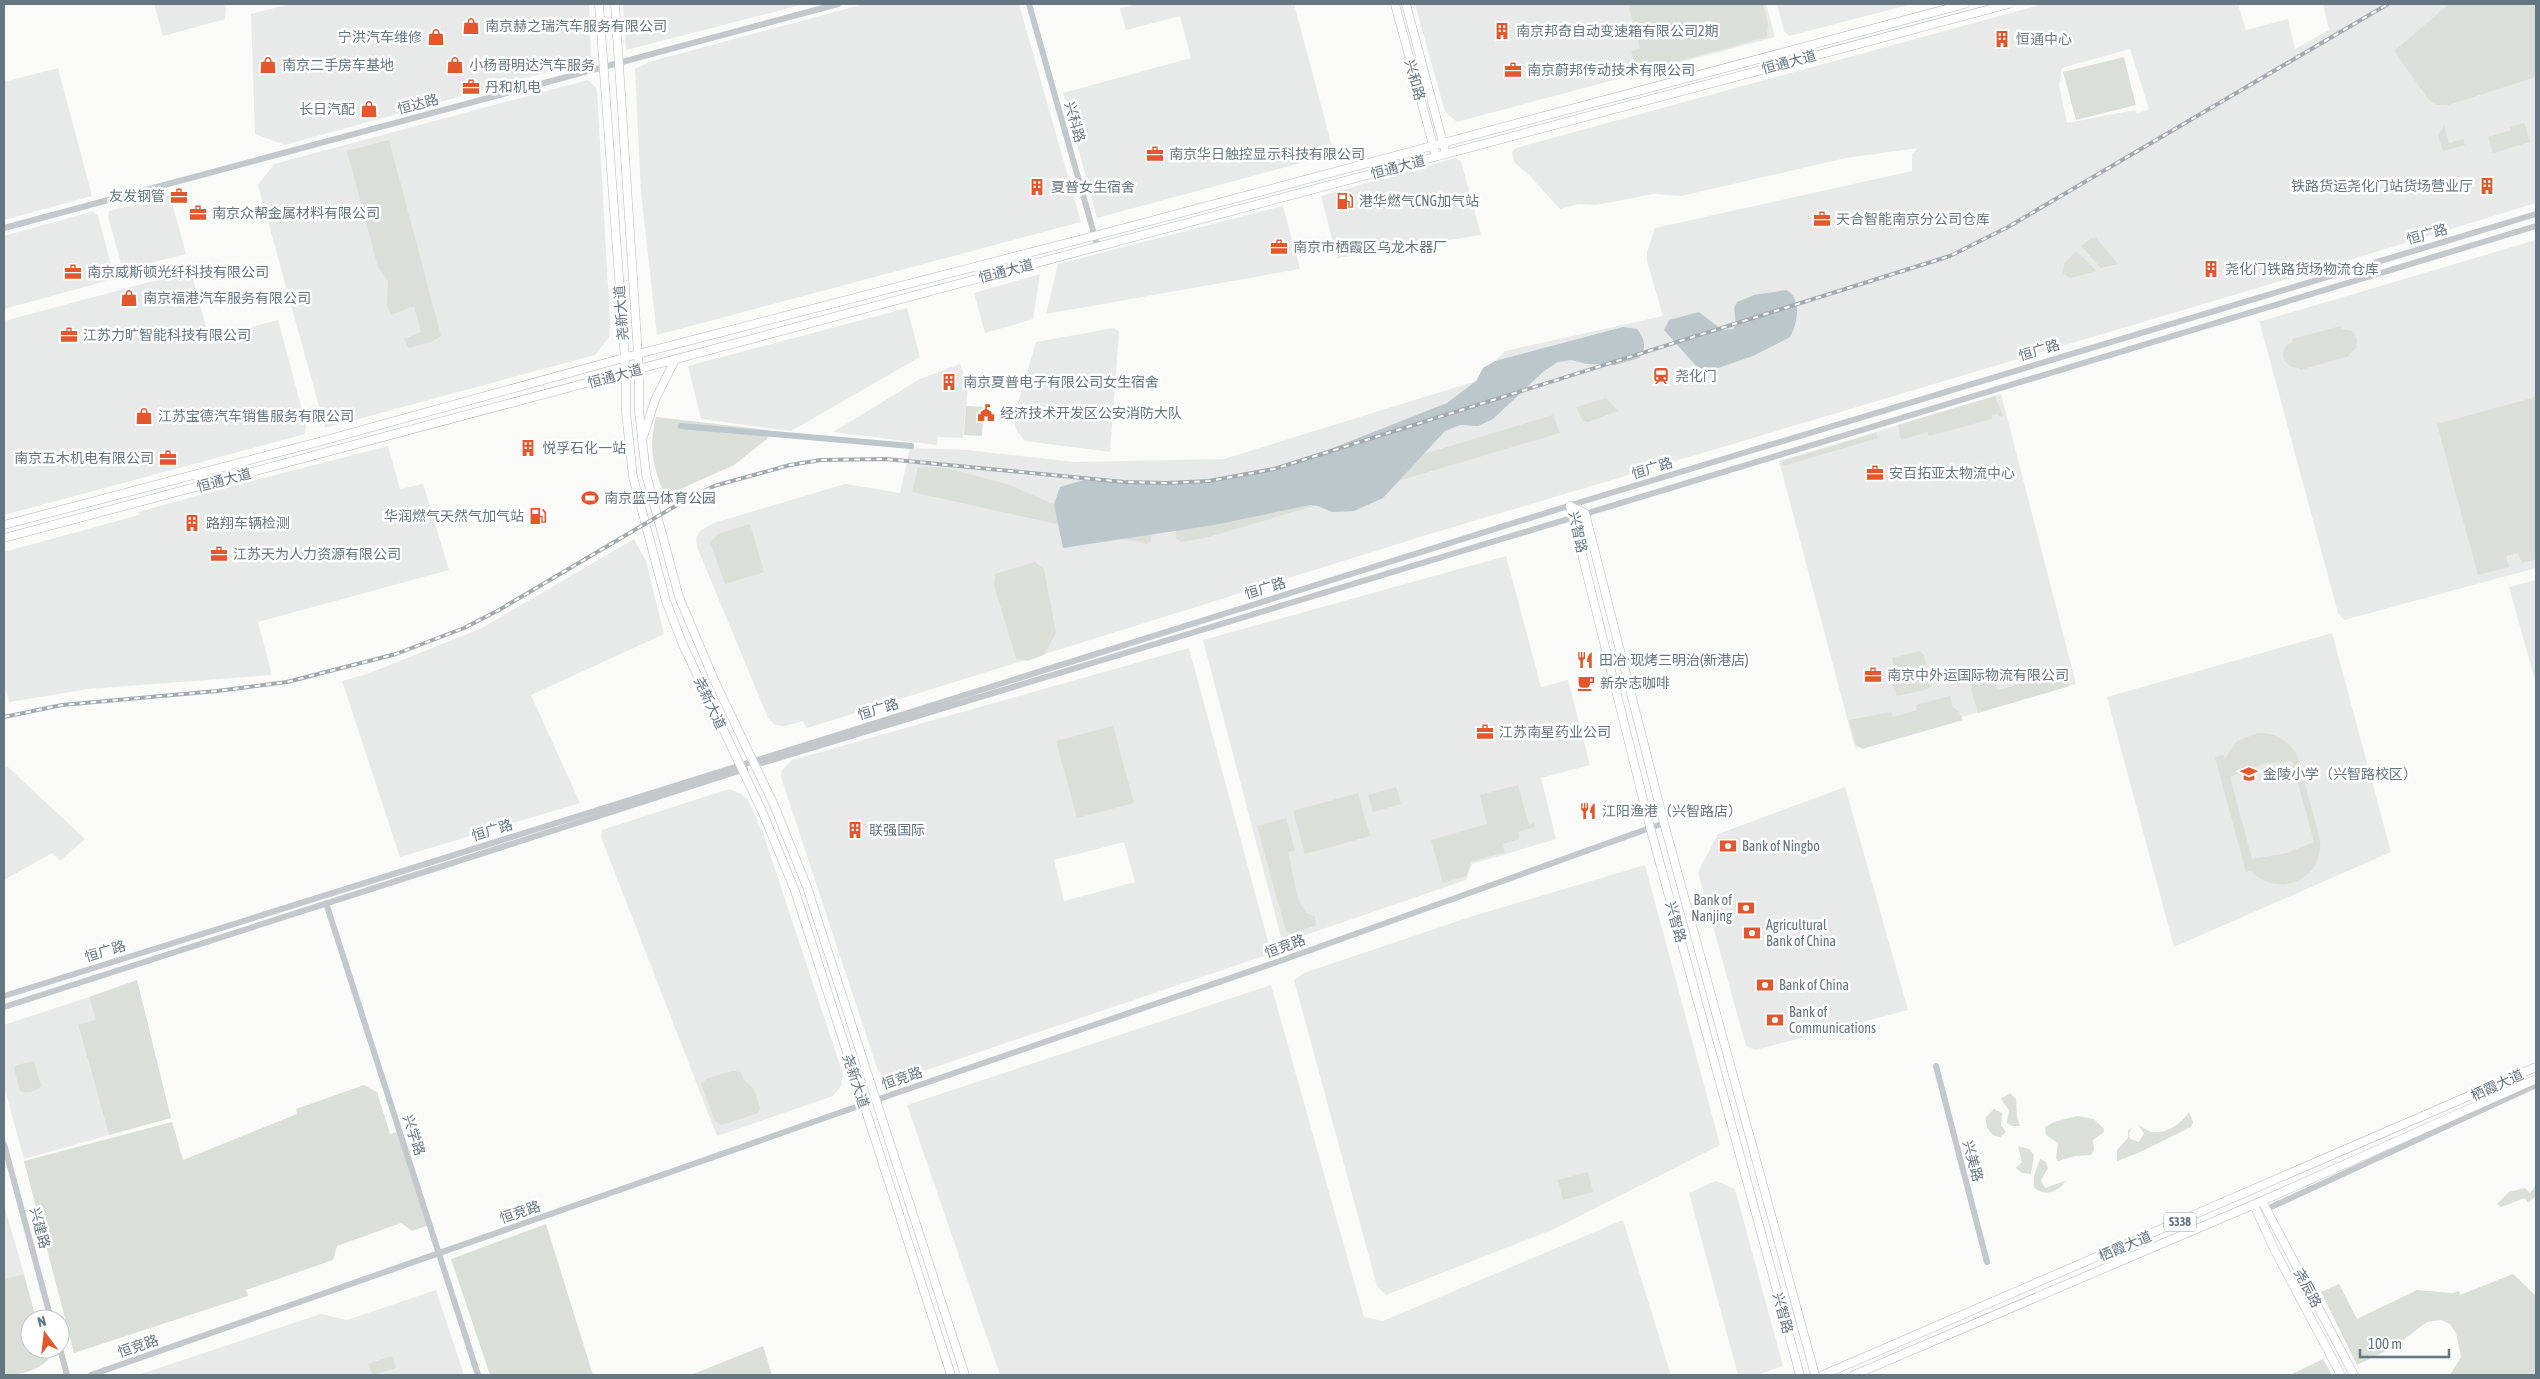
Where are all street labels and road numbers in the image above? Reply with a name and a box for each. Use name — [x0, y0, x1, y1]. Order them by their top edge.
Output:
street label: 恒通大道 — [1760, 47, 1818, 77]
street label: 兴和路 — [1402, 58, 1428, 102]
street label: 恒达路 — [396, 91, 440, 117]
street label: 兴科路 — [1062, 100, 1088, 144]
street label: 恒通大道 — [1369, 152, 1427, 182]
street label: 恒广路 — [2405, 221, 2449, 247]
street label: 恒通大道 — [977, 256, 1035, 286]
street label: 尧新大道 — [611, 285, 631, 341]
street label: 恒广路 — [2017, 336, 2061, 364]
street label: 恒通大道 — [586, 361, 644, 391]
street label: 恒广路 — [1630, 454, 1674, 482]
street label: 恒通大道 — [195, 465, 253, 495]
street label: 兴智路 — [1566, 510, 1590, 554]
street label: 恒广路 — [1243, 574, 1287, 602]
street label: 尧新大道 — [691, 674, 729, 732]
street label: 恒广路 — [856, 695, 900, 723]
street label: 恒广路 — [470, 816, 514, 844]
street label: 兴智路 — [1663, 900, 1689, 944]
street label: 恒竞路 — [1263, 931, 1307, 961]
street label: 恒广路 — [83, 937, 127, 965]
street label: 尧新大道 — [840, 1052, 872, 1110]
street label: 恒竞路 — [880, 1064, 924, 1092]
street label: 栖霞大道 — [2468, 1066, 2526, 1104]
street label: 兴学路 — [400, 1113, 428, 1157]
street label: 兴美路 — [1960, 1139, 1986, 1183]
street label: 恒竞路 — [498, 1198, 542, 1226]
street label: 兴建路 — [27, 1206, 53, 1250]
road number: S338 — [2164, 1212, 2196, 1232]
street label: 栖霞大道 — [2096, 1228, 2154, 1264]
street label: 尧辰路 — [2291, 1266, 2325, 1310]
street label: 兴智路 — [1770, 1291, 1796, 1335]
street label: 恒竞路 — [116, 1332, 160, 1360]

